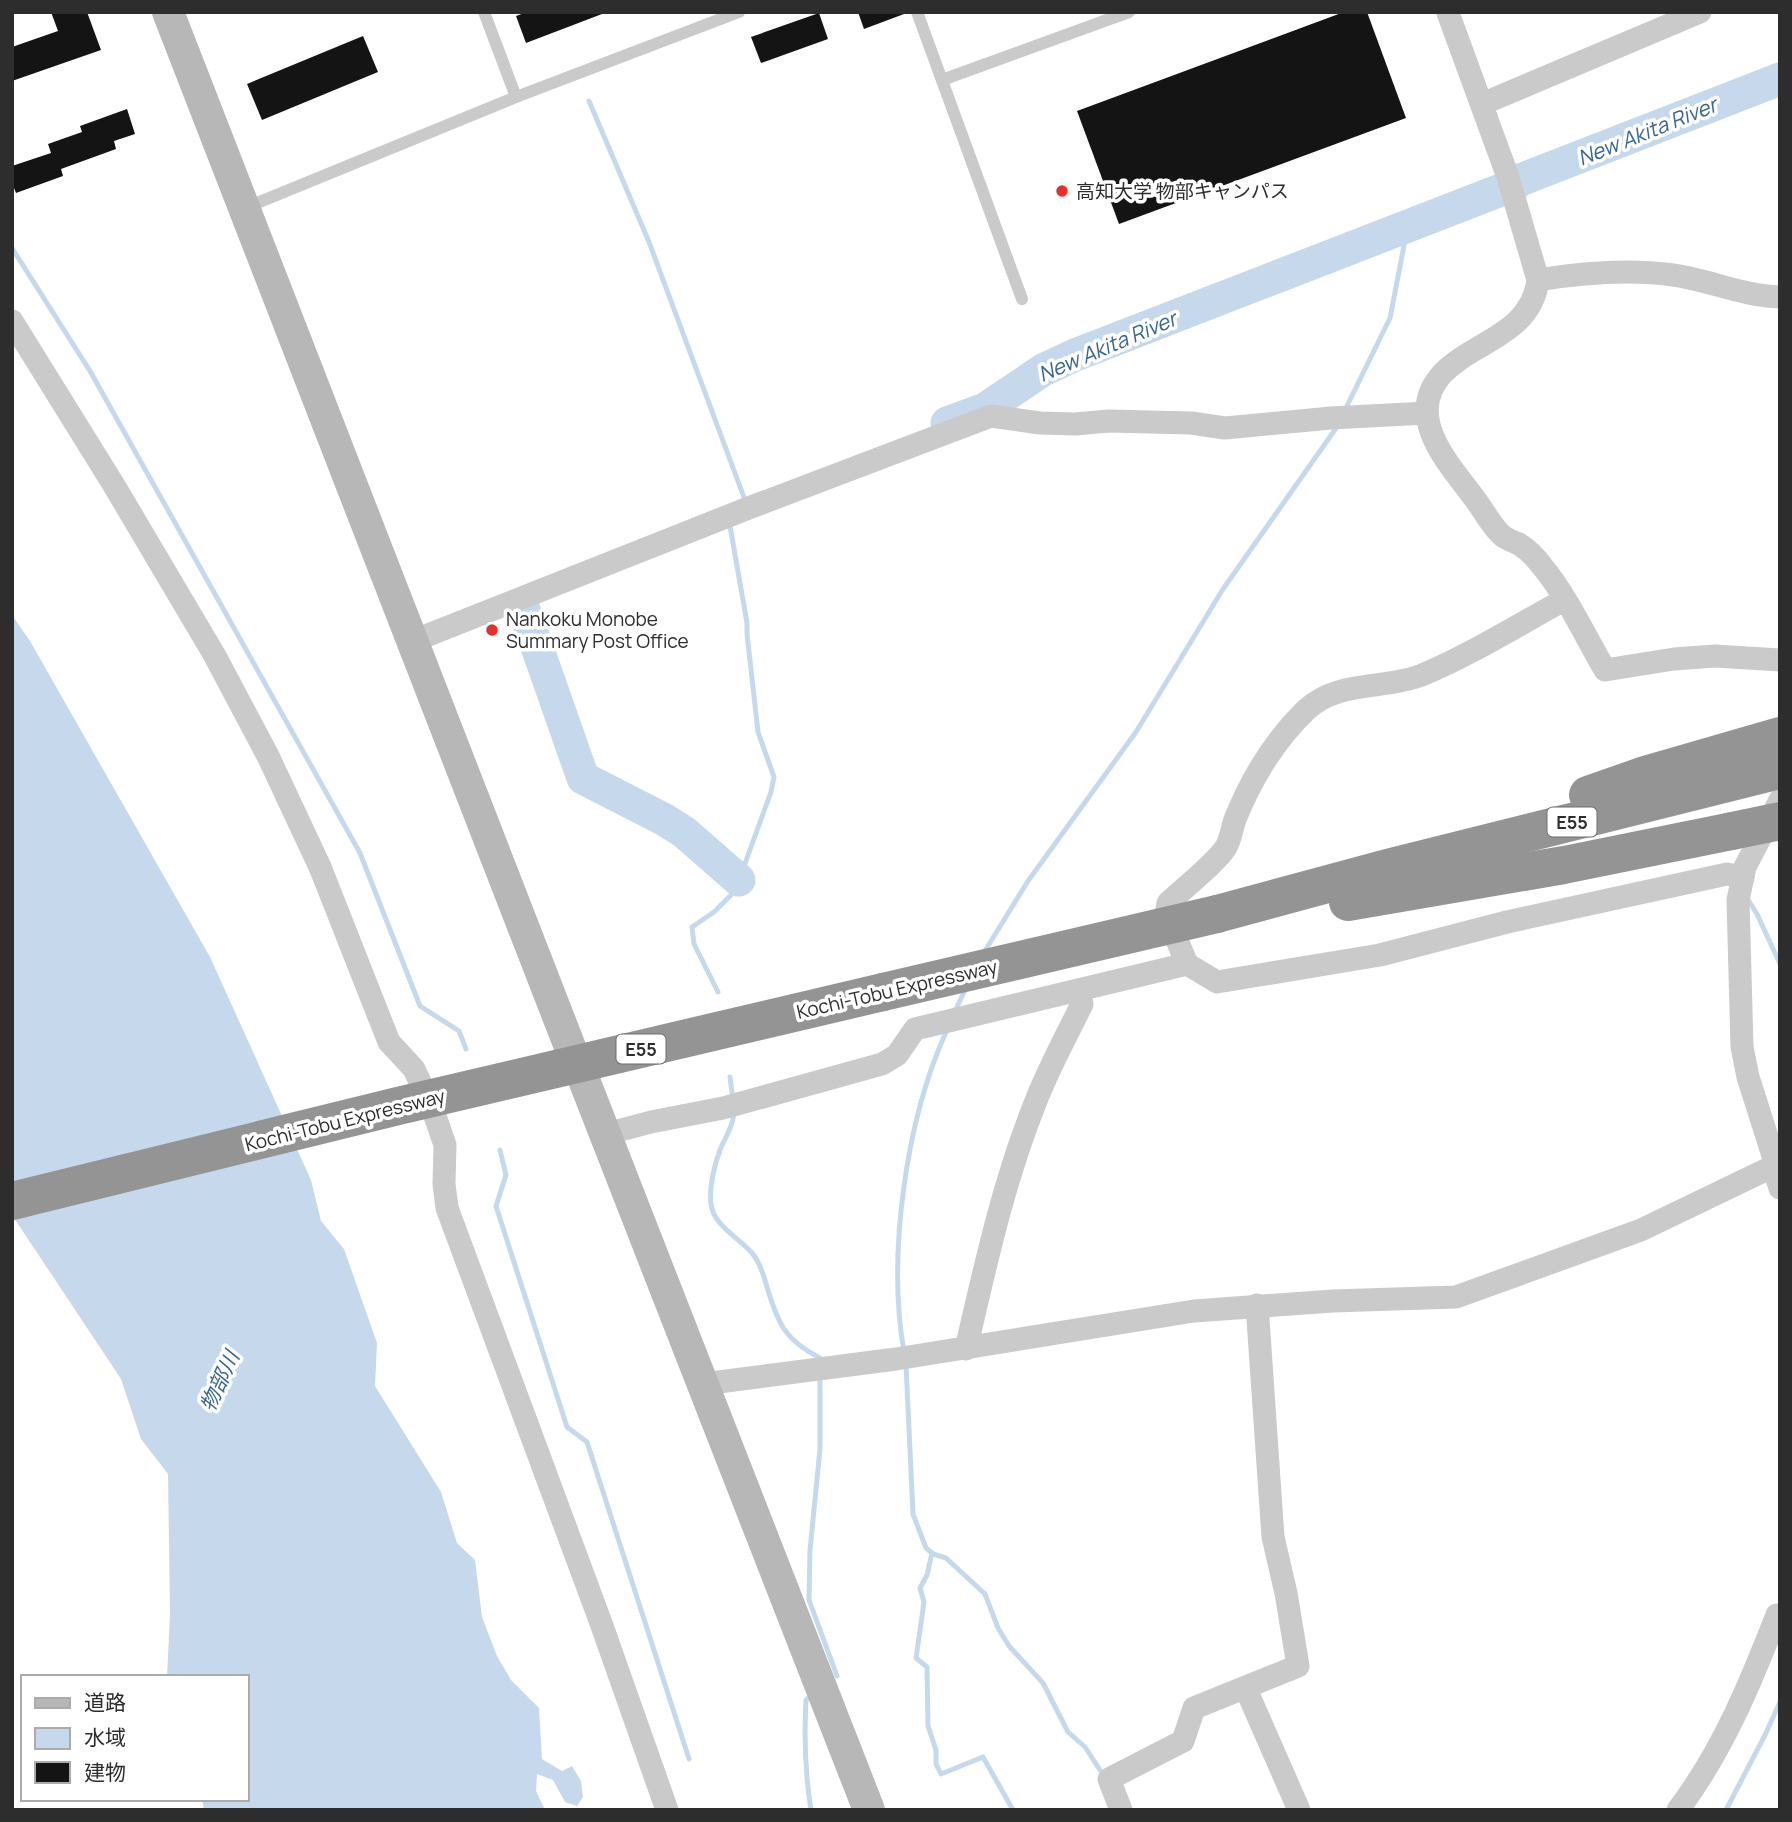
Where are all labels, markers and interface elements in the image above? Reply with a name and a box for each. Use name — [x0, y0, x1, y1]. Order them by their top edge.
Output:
water label: New Akita River — [1573, 89, 1723, 172]
place label: 高知大学 物部キャンパス — [1076, 178, 1289, 204]
marker: 高知大学 物部キャンパス — [1054, 183, 1070, 199]
water label: New Akita River — [1034, 303, 1183, 388]
place label: Nankoku Monobe Summary Post Office — [506, 606, 689, 654]
marker: Nankoku Monobe Summary Post Office — [484, 622, 500, 638]
road number: E55 — [1548, 808, 1596, 836]
street label: Kochi-Tobu Expressway — [794, 953, 1000, 1025]
road number: E55 — [616, 1034, 666, 1064]
street label: Kochi-Tobu Expressway — [242, 1083, 448, 1157]
water label: 物部川 — [193, 1345, 246, 1415]
legend — [21, 1675, 248, 1801]
text: 道路 — [84, 1688, 126, 1716]
text: 水域 — [84, 1723, 126, 1751]
text: 建物 — [84, 1758, 126, 1786]

